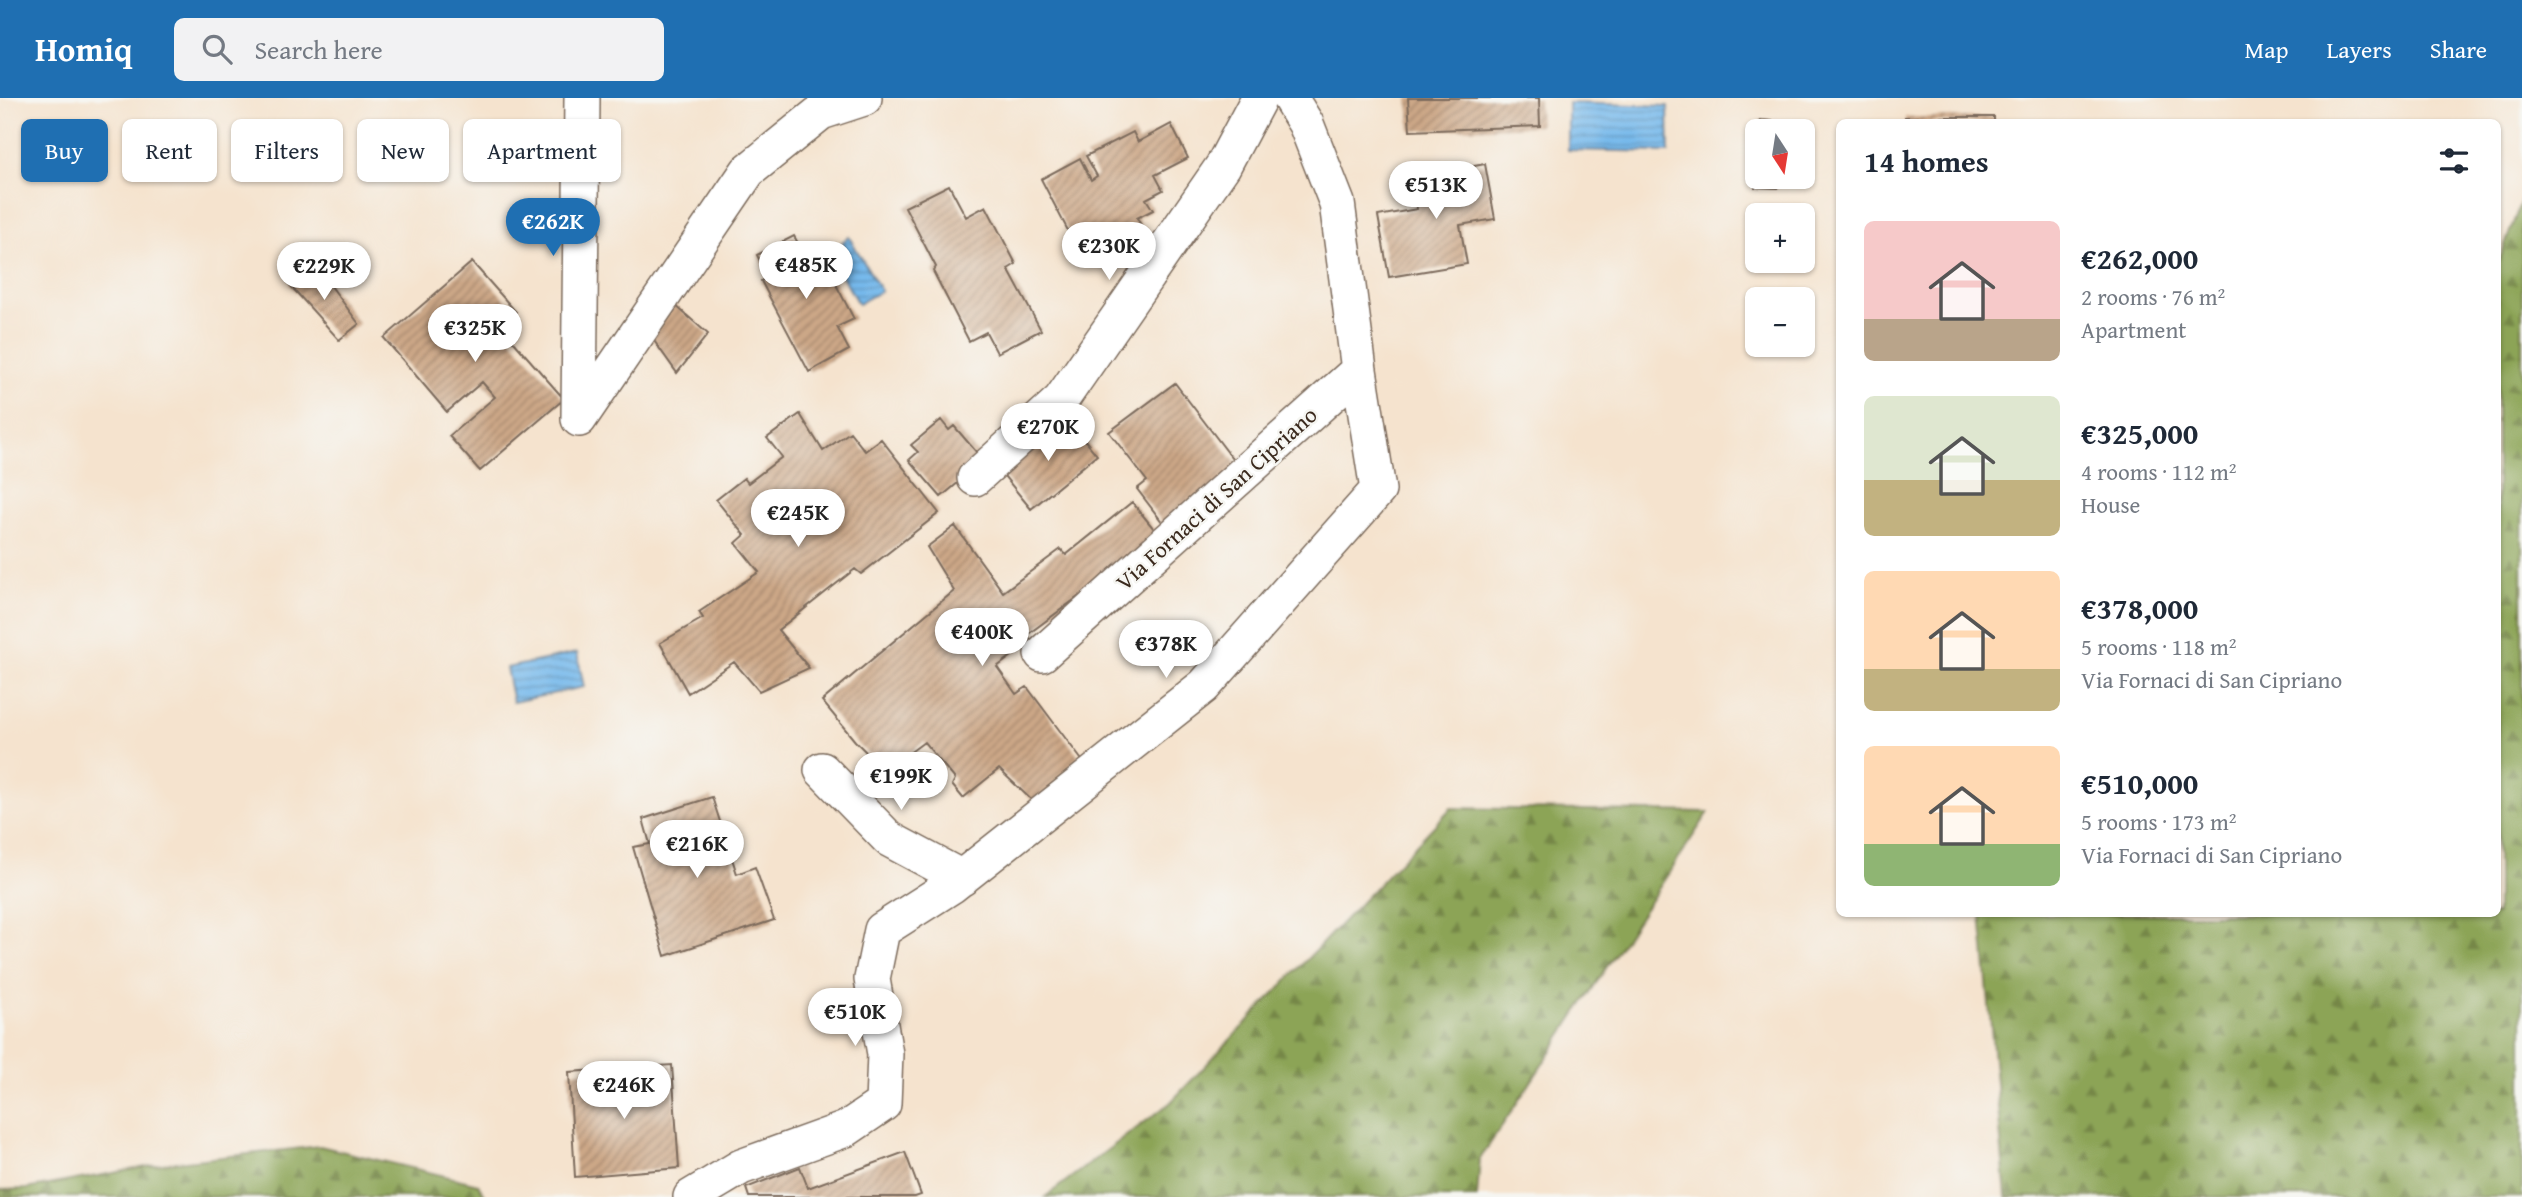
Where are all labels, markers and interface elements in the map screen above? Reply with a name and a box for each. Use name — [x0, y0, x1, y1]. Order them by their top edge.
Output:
search box — [174, 18, 664, 81]
text: Homiq — [35, 25, 132, 73]
icon: search — [198, 30, 236, 68]
text: Search here — [254, 30, 383, 69]
text: Map — [2245, 32, 2288, 67]
text: Layers — [2326, 32, 2392, 67]
text: Share — [2430, 32, 2487, 67]
chip: Buy — [21, 119, 108, 182]
chip: Rent — [122, 119, 217, 182]
chip: Filters — [231, 119, 343, 182]
chip: New — [357, 119, 449, 182]
chip: Apartment — [463, 119, 621, 182]
north arrow — [1745, 119, 1815, 189]
map controls — [1745, 119, 1815, 357]
text: 14 homes — [1864, 139, 1989, 183]
icon: filters — [2435, 142, 2473, 180]
pin: €513K — [1387, 162, 1485, 221]
text: €513K — [1405, 167, 1467, 200]
pin: €262K — [504, 198, 602, 258]
button: + — [1745, 203, 1815, 273]
text: €262K — [522, 204, 584, 237]
pin: €230K — [1060, 222, 1158, 282]
text: €230K — [1078, 228, 1140, 261]
text: €262,000 — [2081, 236, 2198, 280]
pin: €229K — [275, 242, 373, 302]
pin: €485K — [757, 242, 855, 301]
text: €485K — [775, 247, 837, 280]
text: €229K — [293, 248, 355, 281]
icon: home — [1920, 249, 2004, 333]
text: 2 rooms · 76 m² — [2081, 280, 2225, 313]
button: − — [1745, 287, 1815, 357]
pin: €325K — [426, 304, 524, 364]
text: €325K — [444, 310, 506, 343]
text: Apartment — [2081, 313, 2186, 346]
street label: Via Fornaci di San Cipriano — [1108, 398, 1324, 598]
pin: €270K — [999, 404, 1097, 463]
text: €270K — [1017, 409, 1079, 442]
text: €325,000 — [2081, 411, 2198, 455]
icon: home — [1920, 424, 2004, 508]
text: 4 rooms · 112 m² — [2081, 455, 2236, 488]
text: House — [2081, 488, 2140, 521]
pin: €245K — [749, 490, 847, 549]
text: €245K — [767, 495, 829, 528]
text: €378,000 — [2081, 586, 2198, 630]
icon: home — [1920, 599, 2004, 683]
pin: €400K — [933, 608, 1031, 668]
text: €400K — [951, 614, 1013, 647]
pin: €378K — [1117, 620, 1215, 680]
text: €378K — [1135, 626, 1197, 659]
text: 5 rooms · 118 m² — [2081, 630, 2236, 663]
text: Via Fornaci di San Cipriano — [2081, 663, 2342, 696]
pin: €199K — [852, 752, 950, 812]
text: €199K — [870, 758, 932, 791]
text: €510,000 — [2081, 761, 2198, 805]
icon: home — [1920, 774, 2004, 858]
text: 5 rooms · 173 m² — [2081, 805, 2236, 838]
pin: €216K — [648, 820, 746, 880]
text: €216K — [666, 826, 728, 859]
text: Via Fornaci di San Cipriano — [2081, 838, 2342, 871]
pin: €510K — [806, 988, 904, 1048]
text: €510K — [824, 994, 886, 1027]
pin: €246K — [575, 1062, 673, 1121]
text: €246K — [593, 1067, 655, 1100]

